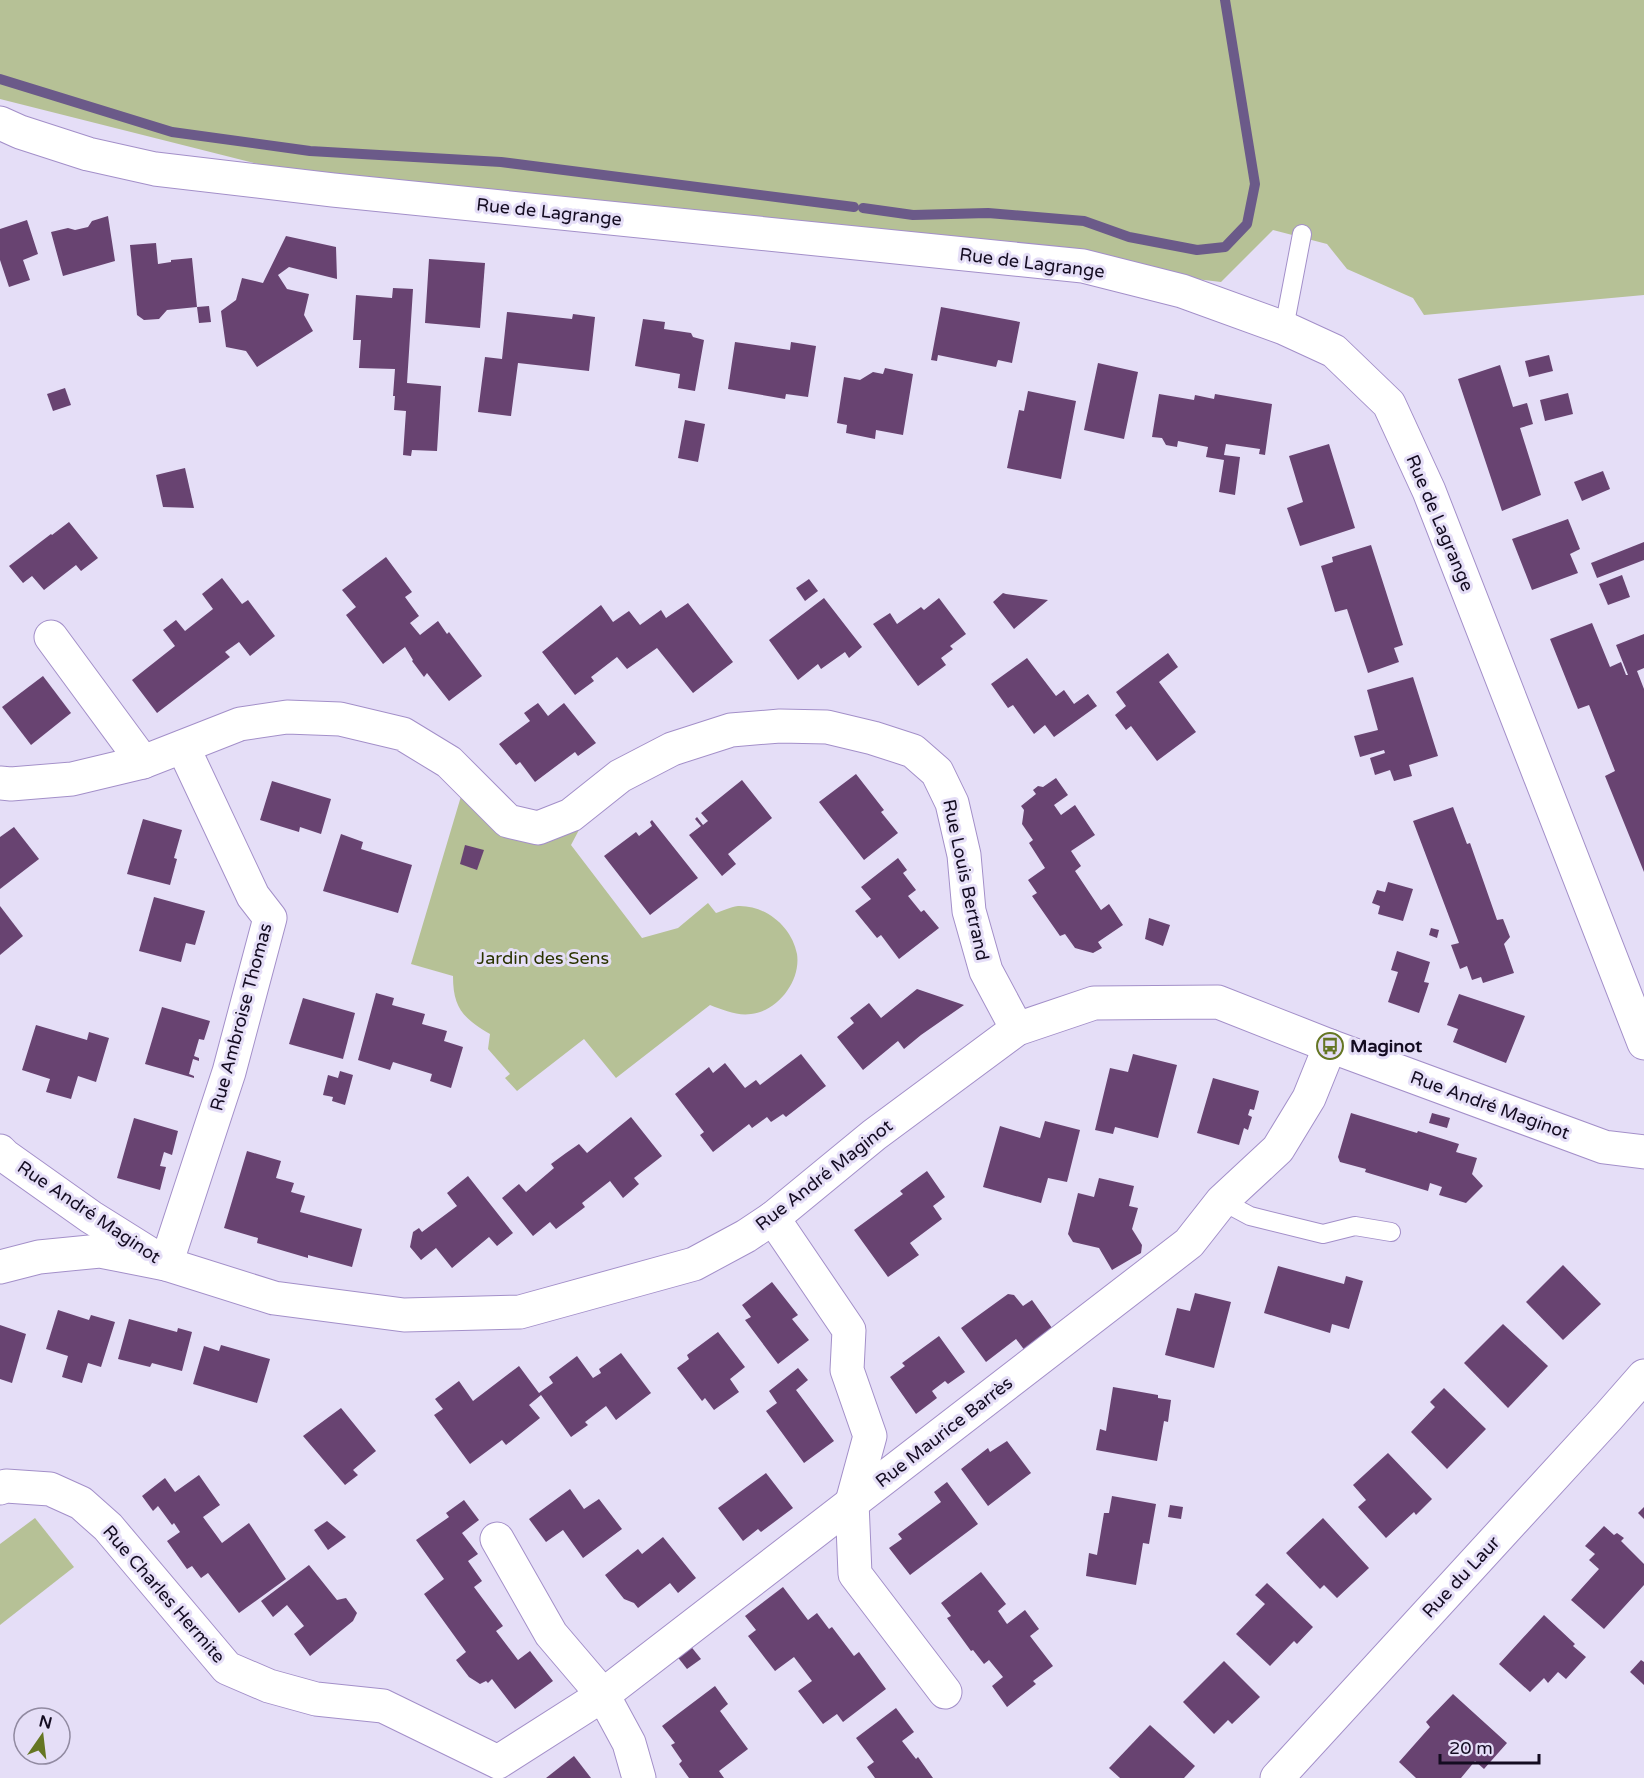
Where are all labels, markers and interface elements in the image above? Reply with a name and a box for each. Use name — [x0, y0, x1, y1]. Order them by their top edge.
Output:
street label: Rue de Lagrange — [475, 193, 623, 231]
street label: Rue de Lagrange — [958, 243, 1106, 283]
street label: Rue de Lagrange — [1401, 451, 1479, 595]
street label: Rue Louis Bertrand — [938, 797, 994, 963]
street label: Rue Ambroise Thomas — [205, 921, 277, 1113]
park label: Jardin des Sens — [477, 947, 609, 969]
bus stop icon: Maginot — [1315, 1031, 1345, 1061]
place label: Maginot — [1350, 1035, 1422, 1057]
street label: Rue André Maginot — [1407, 1066, 1573, 1144]
street label: Rue André Maginot — [751, 1115, 897, 1235]
street label: Rue André Maginot — [13, 1156, 165, 1268]
street label: Rue Maurice Barrès — [871, 1372, 1017, 1492]
street label: Rue Charles Hermite — [98, 1521, 230, 1667]
street label: Rue du Laur — [1418, 1531, 1505, 1623]
north arrow — [12, 1706, 72, 1766]
text: N — [37, 1711, 54, 1734]
scale bar — [1440, 1727, 1539, 1765]
text: 20 m — [1449, 1737, 1493, 1759]

